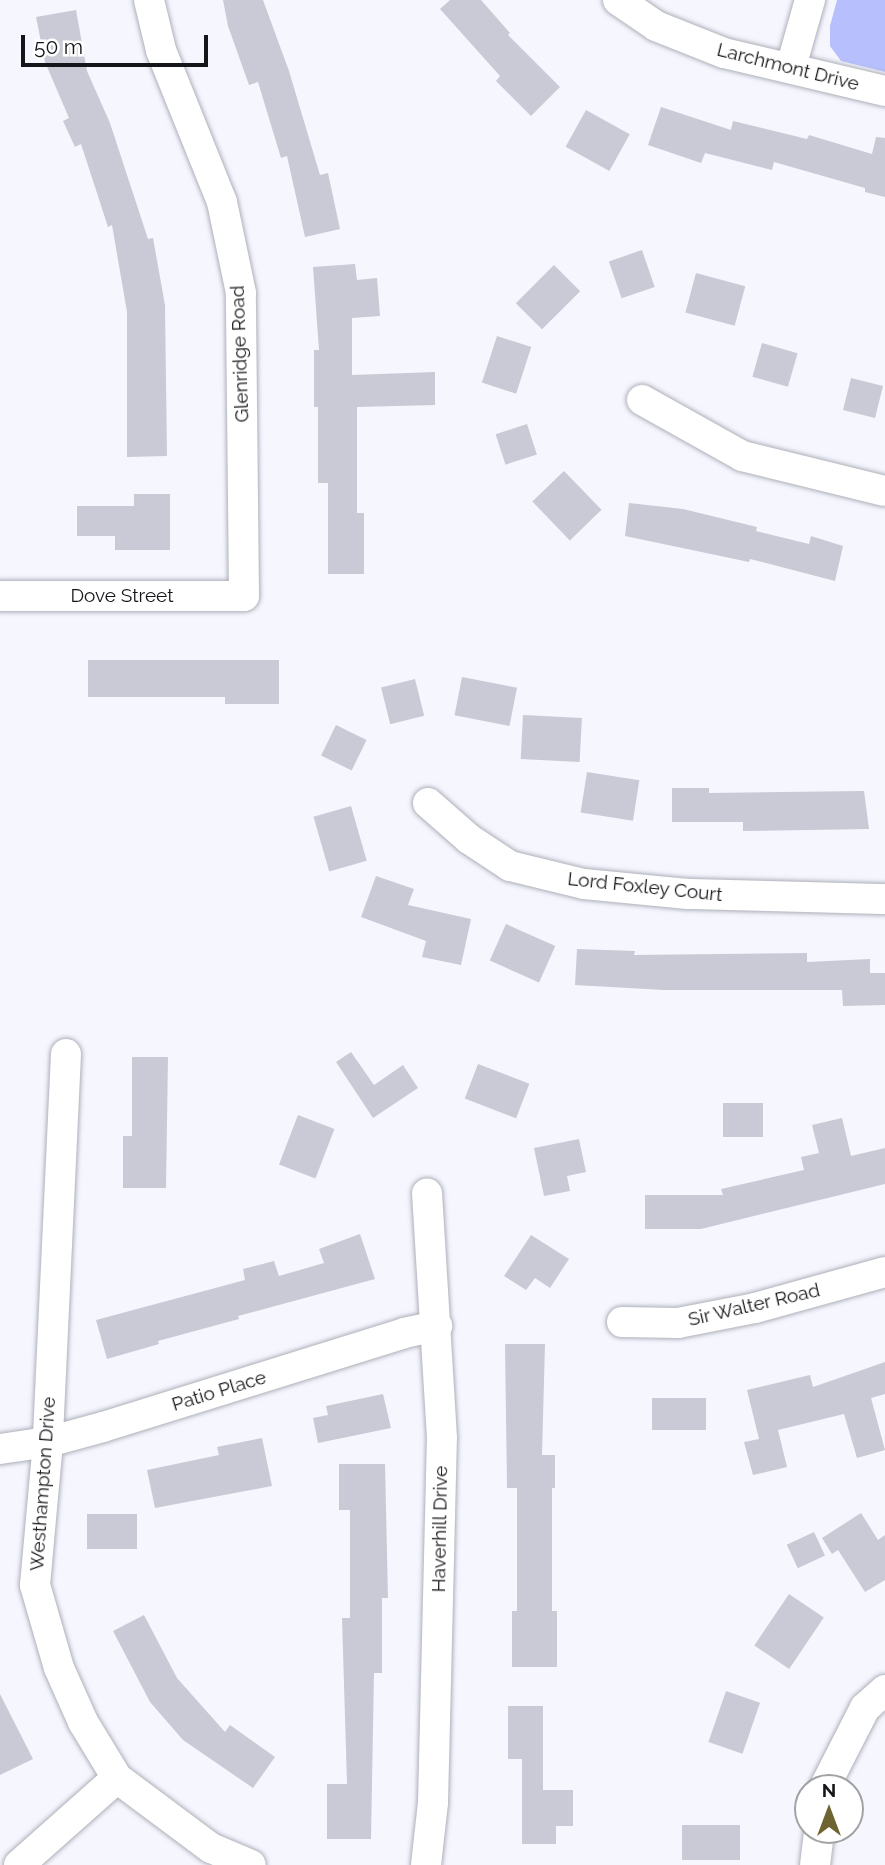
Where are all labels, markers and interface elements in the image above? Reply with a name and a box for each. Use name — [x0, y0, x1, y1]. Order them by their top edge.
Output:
scale bar — [24, 21, 212, 65]
text: 50 m — [34, 34, 83, 59]
street label: Larchmont Drive — [715, 38, 861, 96]
street label: Glenridge Road — [226, 285, 254, 423]
street label: Dove Street — [71, 585, 173, 607]
street label: Lord Foxley Court — [566, 868, 724, 906]
street label: Sir Walter Road — [685, 1279, 823, 1331]
street label: Patio Place — [169, 1366, 269, 1416]
street label: Westhampton Drive — [26, 1396, 60, 1572]
street label: Haverhill Drive — [427, 1465, 453, 1593]
north arrow — [794, 1774, 864, 1844]
text: N — [822, 1779, 836, 1801]

